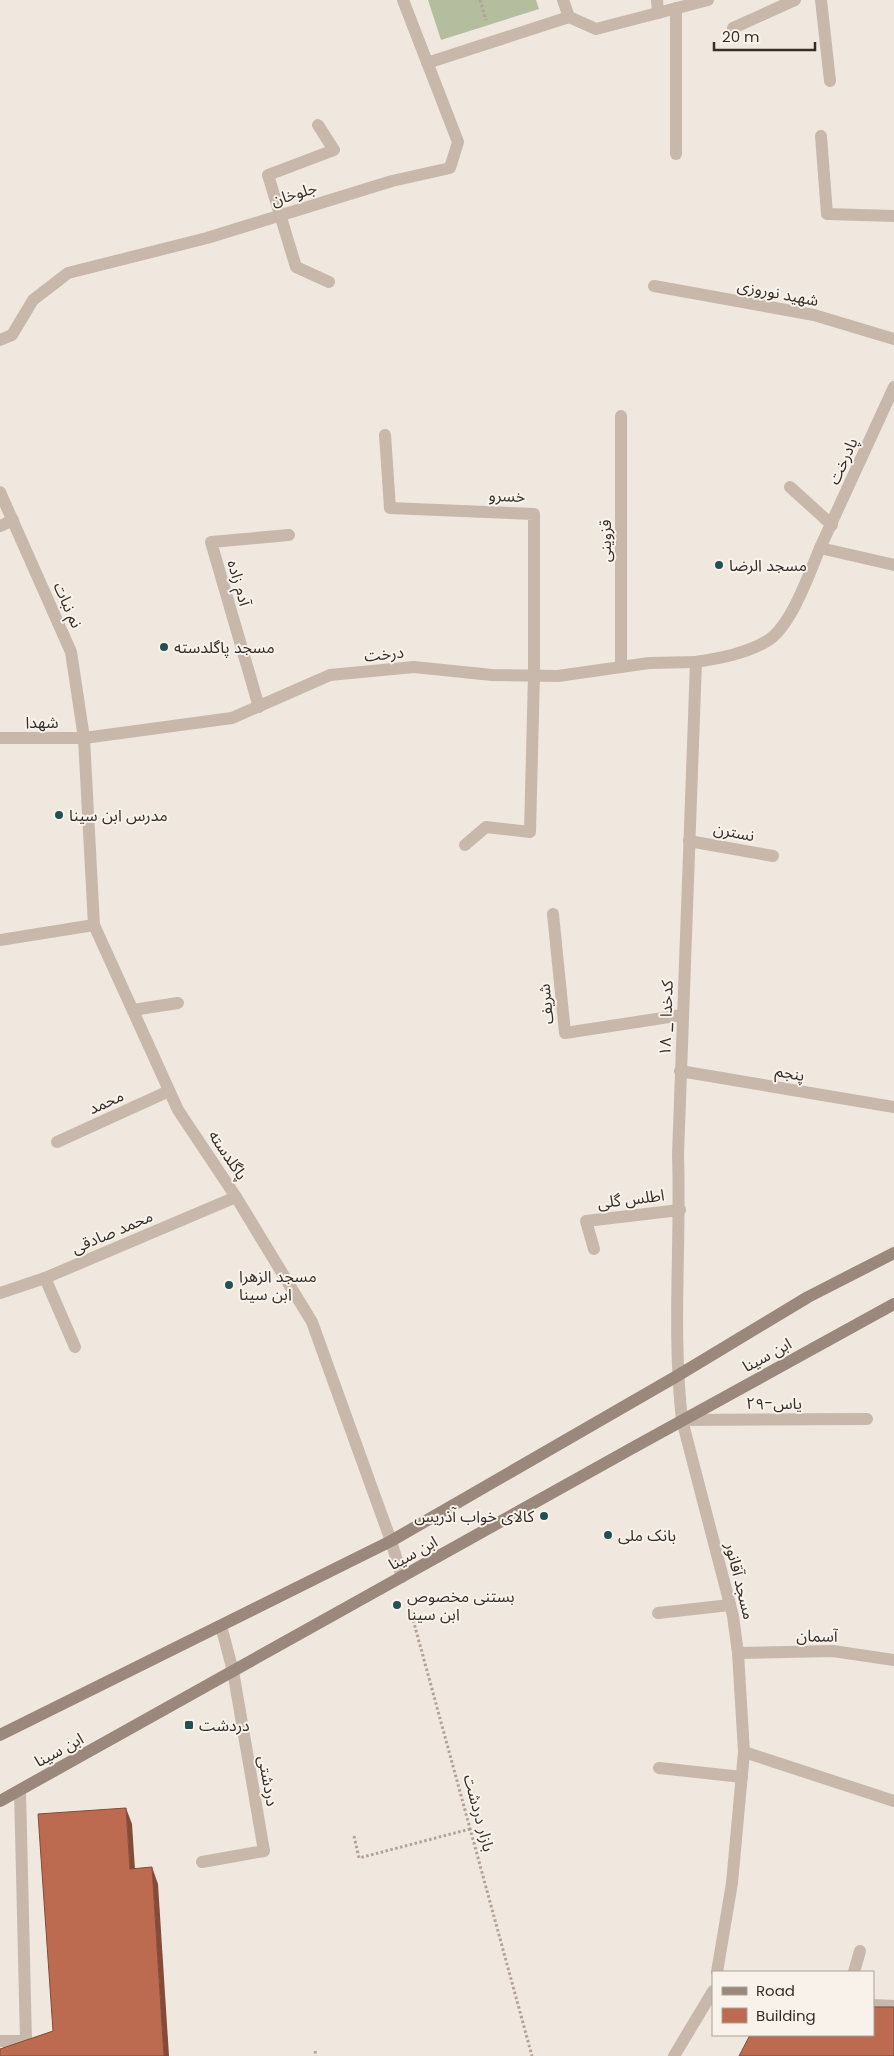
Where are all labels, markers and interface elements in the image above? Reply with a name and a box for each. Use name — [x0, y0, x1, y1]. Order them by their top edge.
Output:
scale bar — [714, 20, 815, 52]
text: 20 m — [722, 26, 760, 47]
street label: جلوخان — [268, 176, 320, 212]
street label: شهید نوروزی — [735, 274, 821, 312]
street label: پادرخت — [822, 434, 864, 488]
street label: خسرو — [488, 484, 526, 508]
street label: قزوینی — [594, 520, 617, 562]
place label: مسجد الرضا — [729, 554, 807, 577]
street label: آدم زاده — [221, 557, 257, 610]
marker: مسجد الرضا — [713, 559, 725, 571]
street label: نم نبات — [47, 578, 88, 632]
place label: مسجد پاگلدسته — [174, 636, 275, 659]
street label: درخت — [363, 640, 405, 668]
marker: مسجد پاگلدسته — [158, 641, 170, 653]
street label: شهدا — [26, 711, 58, 734]
place label: مدرس ابن سینا — [69, 804, 168, 827]
marker: مدرس ابن سینا — [53, 809, 65, 821]
street label: نسترن — [712, 817, 756, 847]
street label: ۱۸ _ کدخدا — [653, 980, 679, 1056]
street label: شریف — [532, 983, 560, 1025]
street label: پنجم — [773, 1059, 807, 1088]
street label: محمد — [85, 1084, 127, 1120]
street label: پاگلدسته — [203, 1126, 253, 1184]
street label: اطلس گلی — [596, 1183, 666, 1215]
street label: محمد صادقی — [68, 1205, 156, 1259]
place label: مسجد الزهرا ابن سینا — [239, 1265, 317, 1306]
marker: مسجد الزهرا ابن سینا — [223, 1279, 235, 1291]
street label: ابن سینا — [738, 1332, 796, 1378]
street label: ۲۹-یاس — [746, 1392, 802, 1415]
place label: کالای خواب آذریس — [414, 1505, 534, 1528]
marker: کالای خواب آذریس — [538, 1510, 550, 1522]
place label: بانک ملی — [618, 1524, 676, 1547]
marker: بانک ملی — [602, 1529, 614, 1541]
street label: ابن سینا — [384, 1530, 442, 1576]
street label: مسجد آقانور — [719, 1539, 761, 1622]
place label: بستنی مخصوص ابن سینا — [407, 1585, 515, 1626]
marker: بستنی مخصوص ابن سینا — [391, 1599, 403, 1611]
street label: آسمان — [796, 1624, 839, 1648]
place label: دردشت — [199, 1714, 250, 1737]
marker: دردشت — [183, 1719, 195, 1731]
street label: ابن سینا — [30, 1727, 88, 1773]
street label: دردشتی — [252, 1754, 284, 1808]
street label: بازار دردشت — [458, 1772, 500, 1854]
legend — [712, 1971, 874, 2036]
text: Road — [756, 1980, 795, 2001]
text: Building — [756, 2005, 816, 2026]

